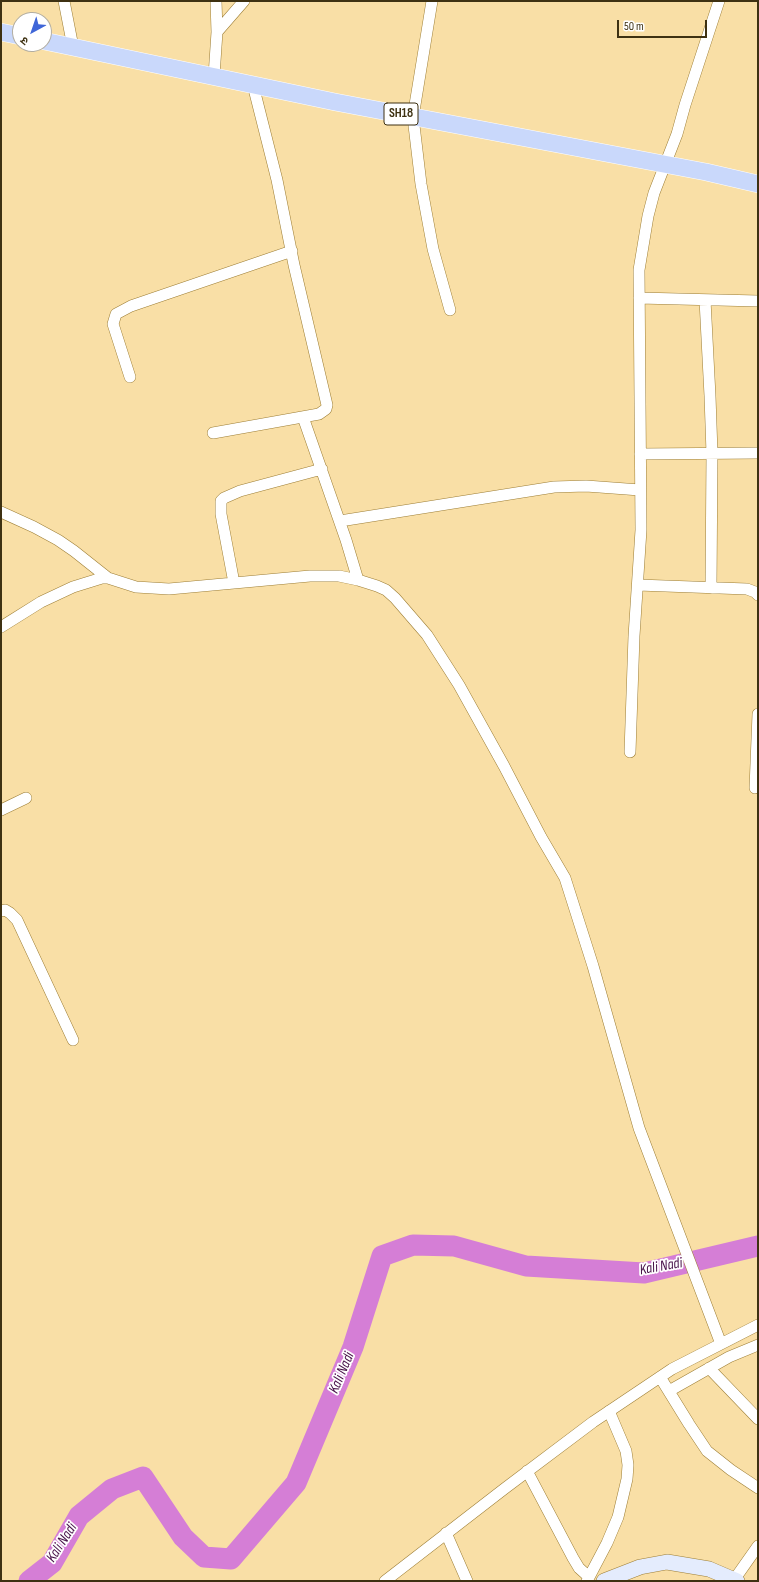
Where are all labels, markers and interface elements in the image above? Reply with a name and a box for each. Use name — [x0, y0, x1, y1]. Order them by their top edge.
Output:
north arrow — [12, 12, 52, 52]
scale bar — [619, 12, 709, 38]
text: 50 m — [624, 19, 644, 34]
text: उ — [18, 34, 31, 48]
road number: SH18 — [384, 103, 418, 125]
water label: Kali Nadi — [638, 1254, 684, 1280]
water label: Kali Nadi — [325, 1350, 359, 1396]
water label: Kali Nadi — [43, 1520, 81, 1566]

